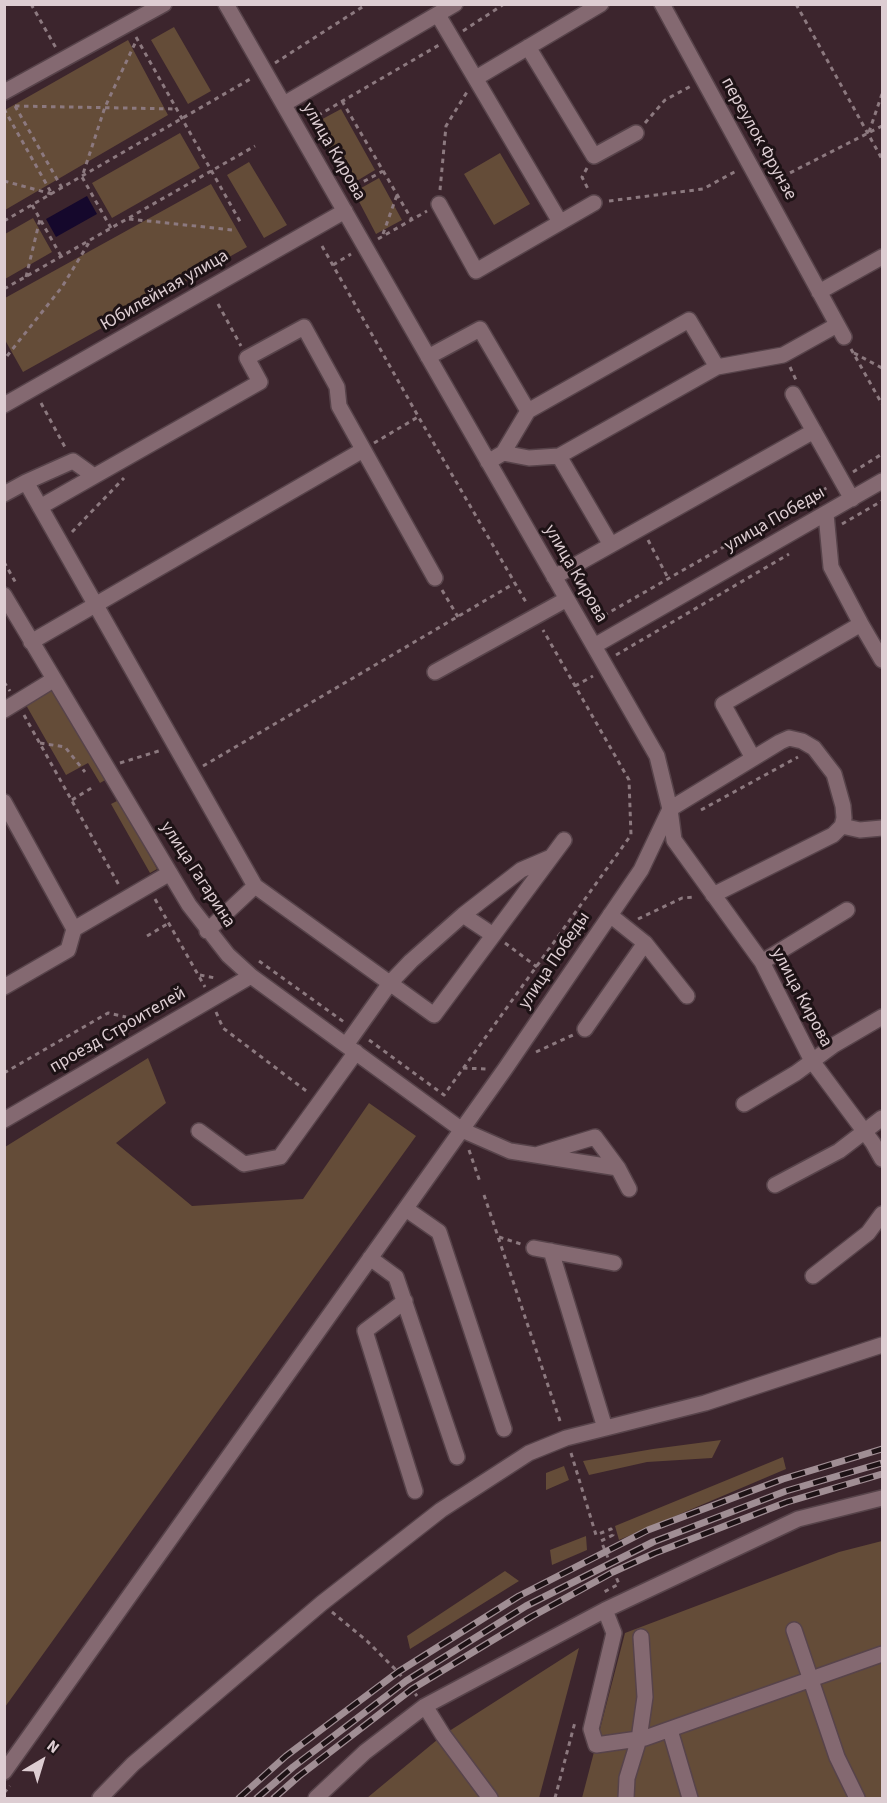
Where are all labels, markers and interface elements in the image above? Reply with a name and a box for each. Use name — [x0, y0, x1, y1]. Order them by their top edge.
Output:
street label: переулок Фрунзе — [715, 74, 801, 204]
street label: улица Кирова — [296, 99, 370, 205]
street label: Юбилейная улица — [97, 246, 233, 336]
street label: улица Победы — [721, 482, 829, 558]
street label: улица Кирова — [538, 521, 612, 627]
street label: улица Гагарина — [155, 818, 239, 932]
street label: улица Победы — [515, 908, 595, 1014]
street label: улица Кирова — [766, 945, 836, 1051]
street label: проезд Строителей — [46, 983, 190, 1079]
north arrow — [12, 1731, 72, 1791]
text: N — [42, 1735, 64, 1759]

